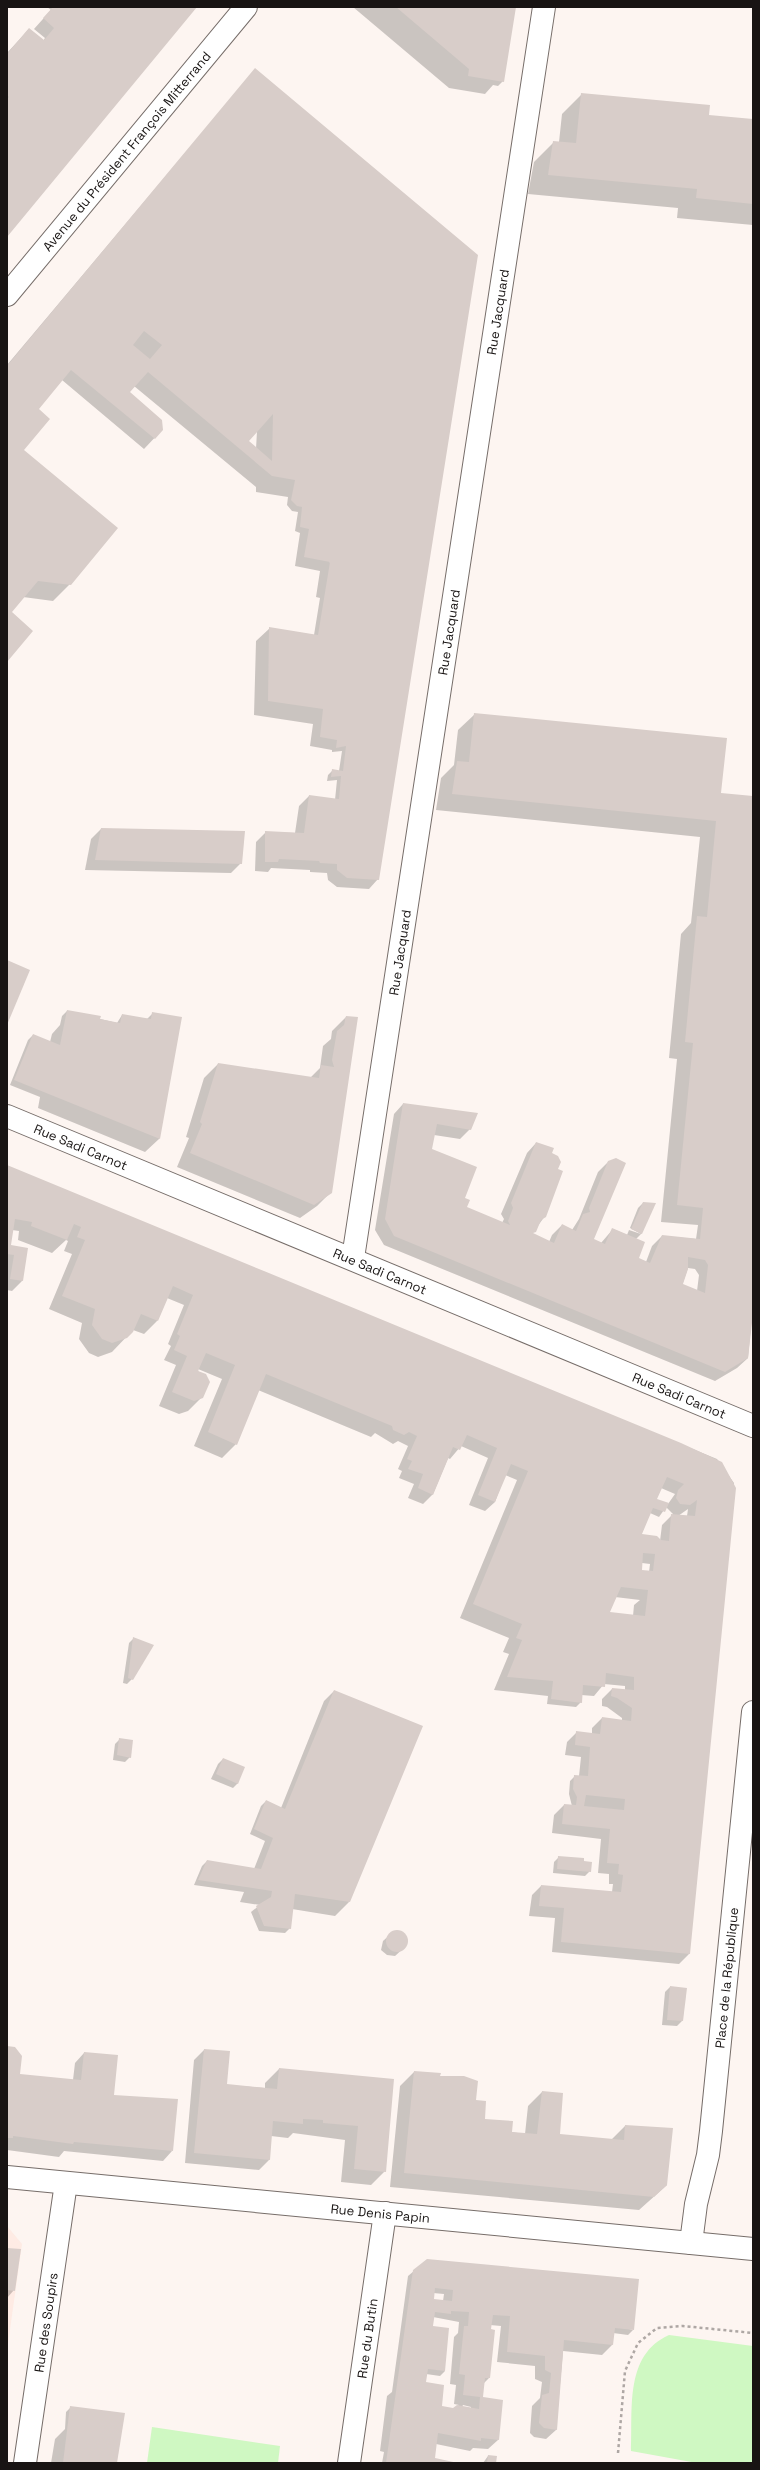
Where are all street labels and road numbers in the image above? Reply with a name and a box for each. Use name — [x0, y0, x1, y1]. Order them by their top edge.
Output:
street label: Avenue du Président François Mitterrand — [39, 48, 214, 254]
street label: Rue Jacquard — [483, 268, 512, 356]
street label: Rue Jacquard — [434, 588, 463, 676]
street label: Rue Jacquard — [385, 908, 415, 997]
street label: Rue Sadi Carnot — [31, 1120, 130, 1174]
street label: Rue Sadi Carnot — [331, 1244, 429, 1298]
street label: Rue Sadi Carnot — [630, 1368, 729, 1422]
street label: Place de la République — [711, 1906, 742, 2049]
street label: Rue Denis Papin — [330, 2200, 431, 2226]
street label: Rue des Soupirs — [30, 2271, 61, 2374]
street label: Rue du Butin — [353, 2297, 381, 2379]

